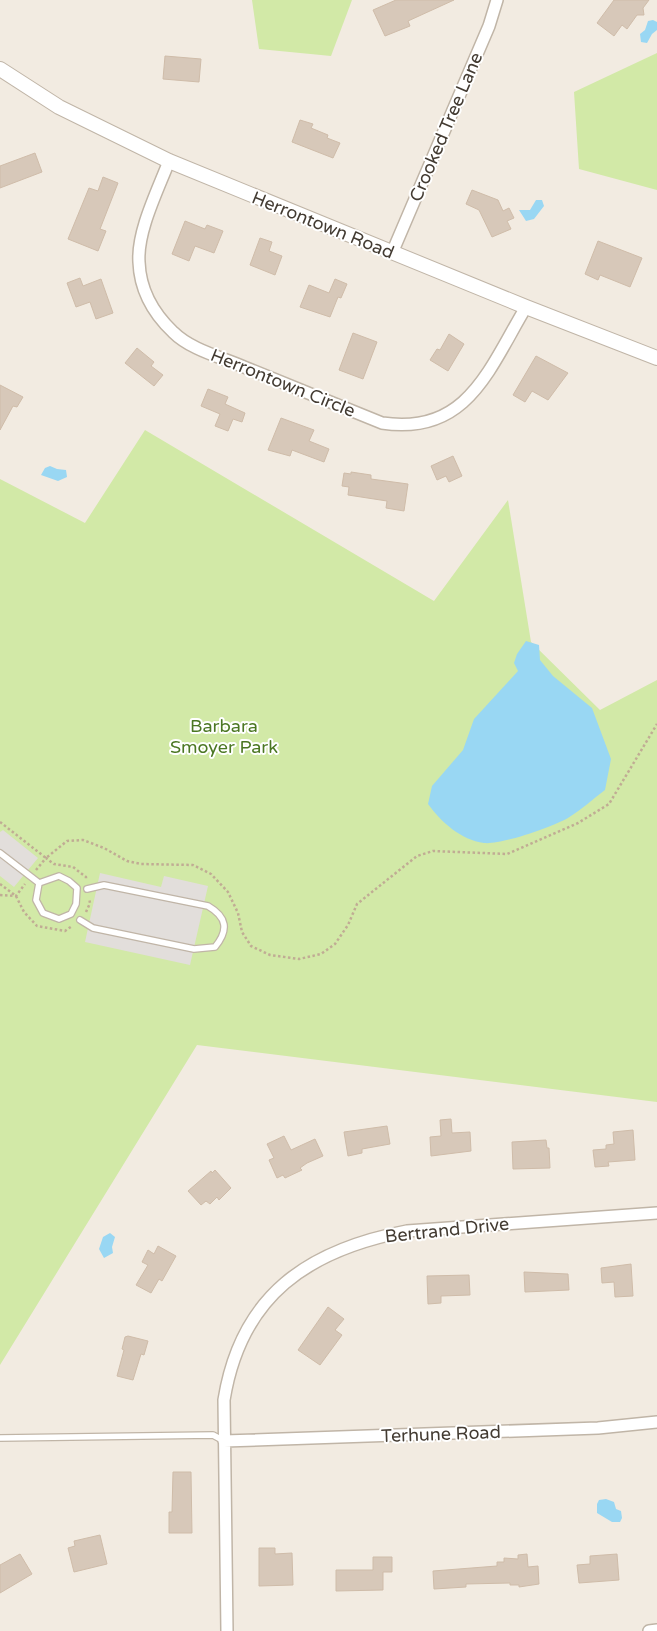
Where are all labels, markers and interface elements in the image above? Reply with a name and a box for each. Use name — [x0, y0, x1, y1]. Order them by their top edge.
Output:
street label: Crooked Tree Lane — [405, 49, 487, 205]
street label: Herrontown Road — [249, 186, 397, 264]
street label: Herrontown Circle — [207, 344, 359, 422]
park label: Barbara Smoyer Park — [170, 715, 278, 758]
street label: Bertrand Drive — [384, 1213, 510, 1247]
street label: Terhune Road — [381, 1421, 501, 1447]

